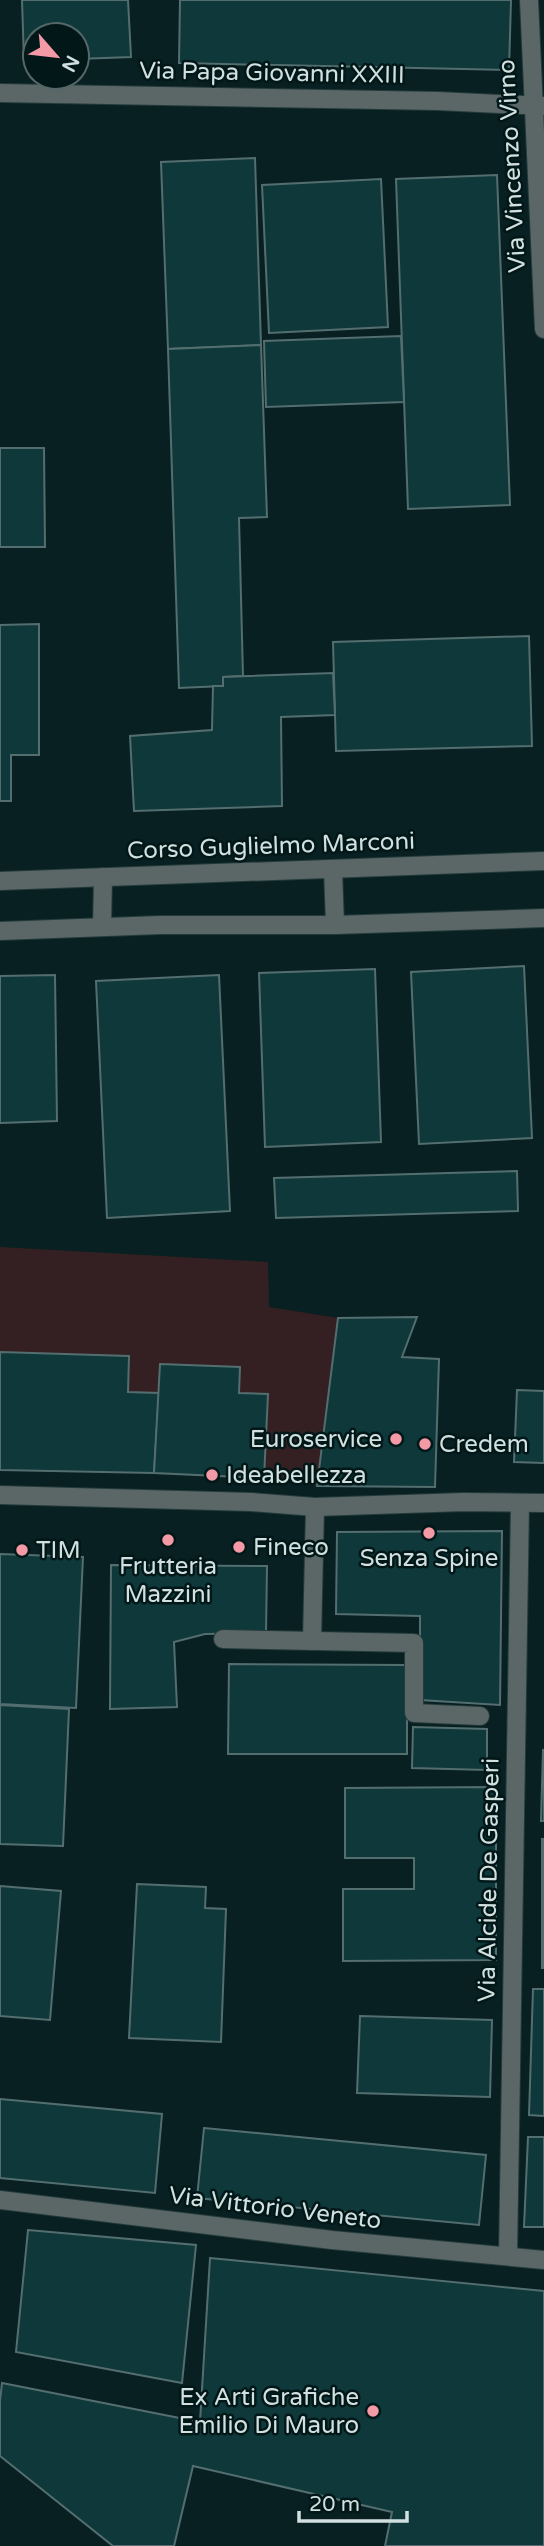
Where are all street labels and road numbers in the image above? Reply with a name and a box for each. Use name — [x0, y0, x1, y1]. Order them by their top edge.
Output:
street label: Via Papa Giovanni XXIII — [139, 56, 405, 90]
street label: Via Vincenzo Virno — [492, 59, 532, 273]
street label: Corso Guglielmo Marconi — [127, 826, 415, 866]
street label: Via Alcide De Gasperi — [472, 1758, 506, 2002]
street label: Via Vittorio Veneto — [167, 2181, 383, 2235]

